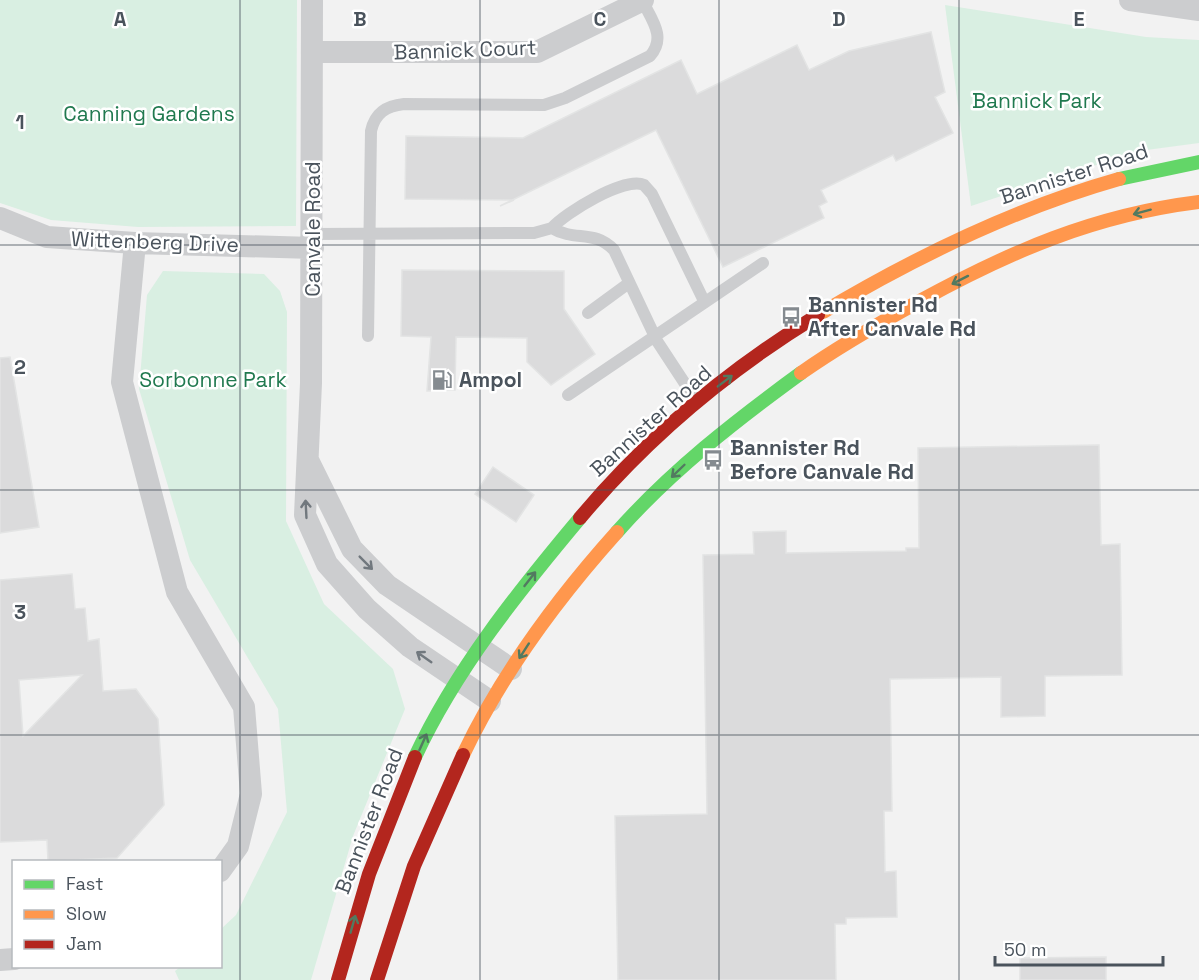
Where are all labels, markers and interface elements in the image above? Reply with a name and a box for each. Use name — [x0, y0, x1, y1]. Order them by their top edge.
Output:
text: A — [114, 6, 127, 32]
text: B — [353, 6, 367, 32]
text: C — [594, 6, 607, 32]
text: D — [832, 6, 846, 32]
text: E — [1073, 6, 1085, 32]
street label: Bannick Court — [393, 34, 537, 65]
park label: Bannick Park — [972, 87, 1102, 114]
park label: Canning Gardens — [63, 100, 235, 127]
text: 1 — [15, 109, 25, 135]
street label: Bannister Road — [996, 137, 1151, 210]
street label: Canvale Road — [299, 161, 326, 297]
one-way arrow — [1132, 206, 1151, 218]
street label: Wittenberg Drive — [71, 225, 239, 258]
one-way arrow — [951, 275, 969, 286]
place label: Bannister Rd After Canvale Rd — [808, 291, 976, 342]
bus stop icon: Bannister Rd After Canvale Rd — [779, 305, 803, 329]
text: 2 — [14, 354, 26, 380]
street label: Bannister Road — [584, 359, 717, 482]
park label: Sorbonne Park — [139, 366, 287, 393]
place label: Ampol — [459, 366, 522, 393]
fuel station icon: Ampol — [430, 368, 454, 392]
one-way arrow — [717, 375, 733, 388]
place label: Bannister Rd Before Canvale Rd — [730, 434, 914, 485]
bus stop icon: Bannister Rd Before Canvale Rd — [701, 448, 725, 472]
one-way arrow — [670, 464, 685, 479]
one-way arrow — [300, 499, 311, 519]
one-way arrow — [358, 556, 373, 571]
one-way arrow — [523, 572, 536, 588]
text: 3 — [14, 599, 26, 625]
one-way arrow — [517, 642, 530, 659]
one-way arrow — [417, 651, 433, 663]
one-way arrow — [418, 733, 429, 751]
street label: Bannister Road — [328, 744, 409, 898]
legend — [12, 860, 222, 968]
text: Fast — [66, 872, 103, 895]
text: Slow — [66, 902, 107, 925]
one-way arrow — [348, 914, 359, 933]
scale bar — [995, 929, 1163, 967]
text: Jam — [66, 932, 102, 955]
text: 50 m — [1004, 938, 1046, 961]

